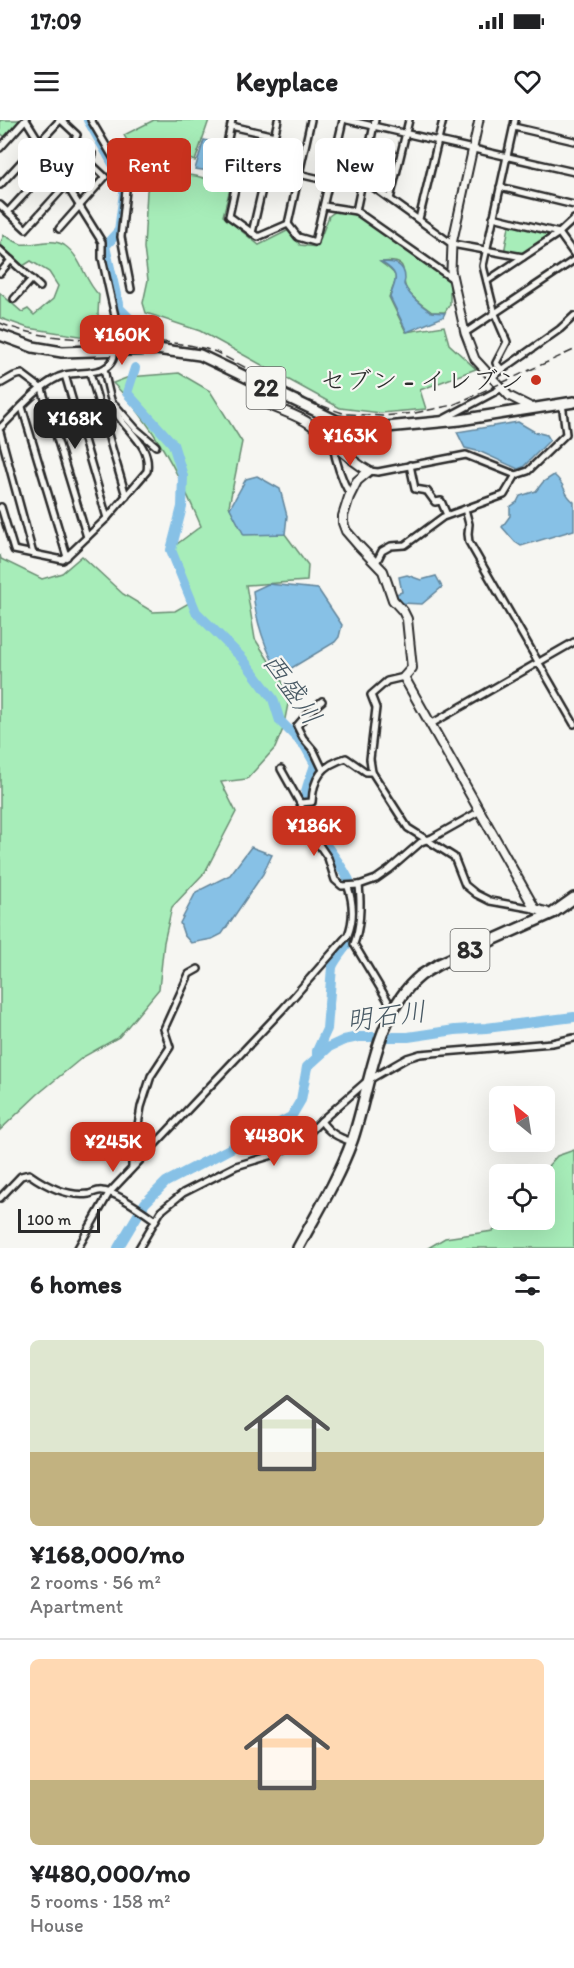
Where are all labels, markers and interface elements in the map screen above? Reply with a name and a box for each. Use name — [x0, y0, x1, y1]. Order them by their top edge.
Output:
text: 17:09 — [30, 8, 82, 35]
icon: menu — [30, 65, 63, 98]
text: Keyplace — [236, 65, 338, 98]
icon: heart — [511, 65, 544, 98]
chip: Buy — [18, 138, 95, 192]
chip: Rent — [107, 138, 191, 192]
chip: Filters — [203, 138, 303, 192]
chip: New — [315, 138, 395, 192]
pin: ¥160K — [80, 315, 164, 366]
text: ¥160K — [94, 322, 150, 346]
place label: セブン - イレブン — [320, 364, 524, 396]
road number: 22 — [246, 367, 286, 409]
marker: セブン - イレブン — [529, 373, 543, 387]
pin: ¥168K — [33, 399, 117, 450]
text: ¥168K — [48, 406, 102, 430]
pin: ¥163K — [308, 416, 392, 467]
text: ¥163K — [323, 423, 377, 447]
water label: 西盛川 — [256, 646, 329, 731]
pin: ¥186K — [272, 806, 356, 857]
text: ¥186K — [287, 813, 341, 837]
road number: 83 — [450, 929, 490, 971]
water label: 明石川 — [344, 994, 428, 1037]
north arrow — [489, 1086, 555, 1152]
map controls — [489, 1086, 555, 1230]
pin: ¥480K — [232, 1116, 316, 1167]
pin: ¥245K — [71, 1122, 155, 1173]
text: ¥480K — [244, 1123, 304, 1147]
text: ¥245K — [84, 1129, 142, 1153]
button: locate — [489, 1164, 555, 1230]
scale bar — [18, 1206, 100, 1234]
text: 100 m — [27, 1210, 71, 1229]
text: 6 homes — [30, 1268, 122, 1300]
icon: filters — [511, 1268, 544, 1301]
icon: home — [233, 1379, 341, 1487]
text: ¥168,000/mo — [30, 1538, 185, 1570]
text: 2 rooms · 56 m² — [30, 1570, 161, 1594]
text: Apartment — [30, 1594, 123, 1618]
icon: home — [233, 1698, 341, 1806]
text: ¥480,000/mo — [30, 1857, 191, 1889]
text: 5 rooms · 158 m² — [30, 1889, 171, 1913]
text: House — [30, 1913, 84, 1937]

